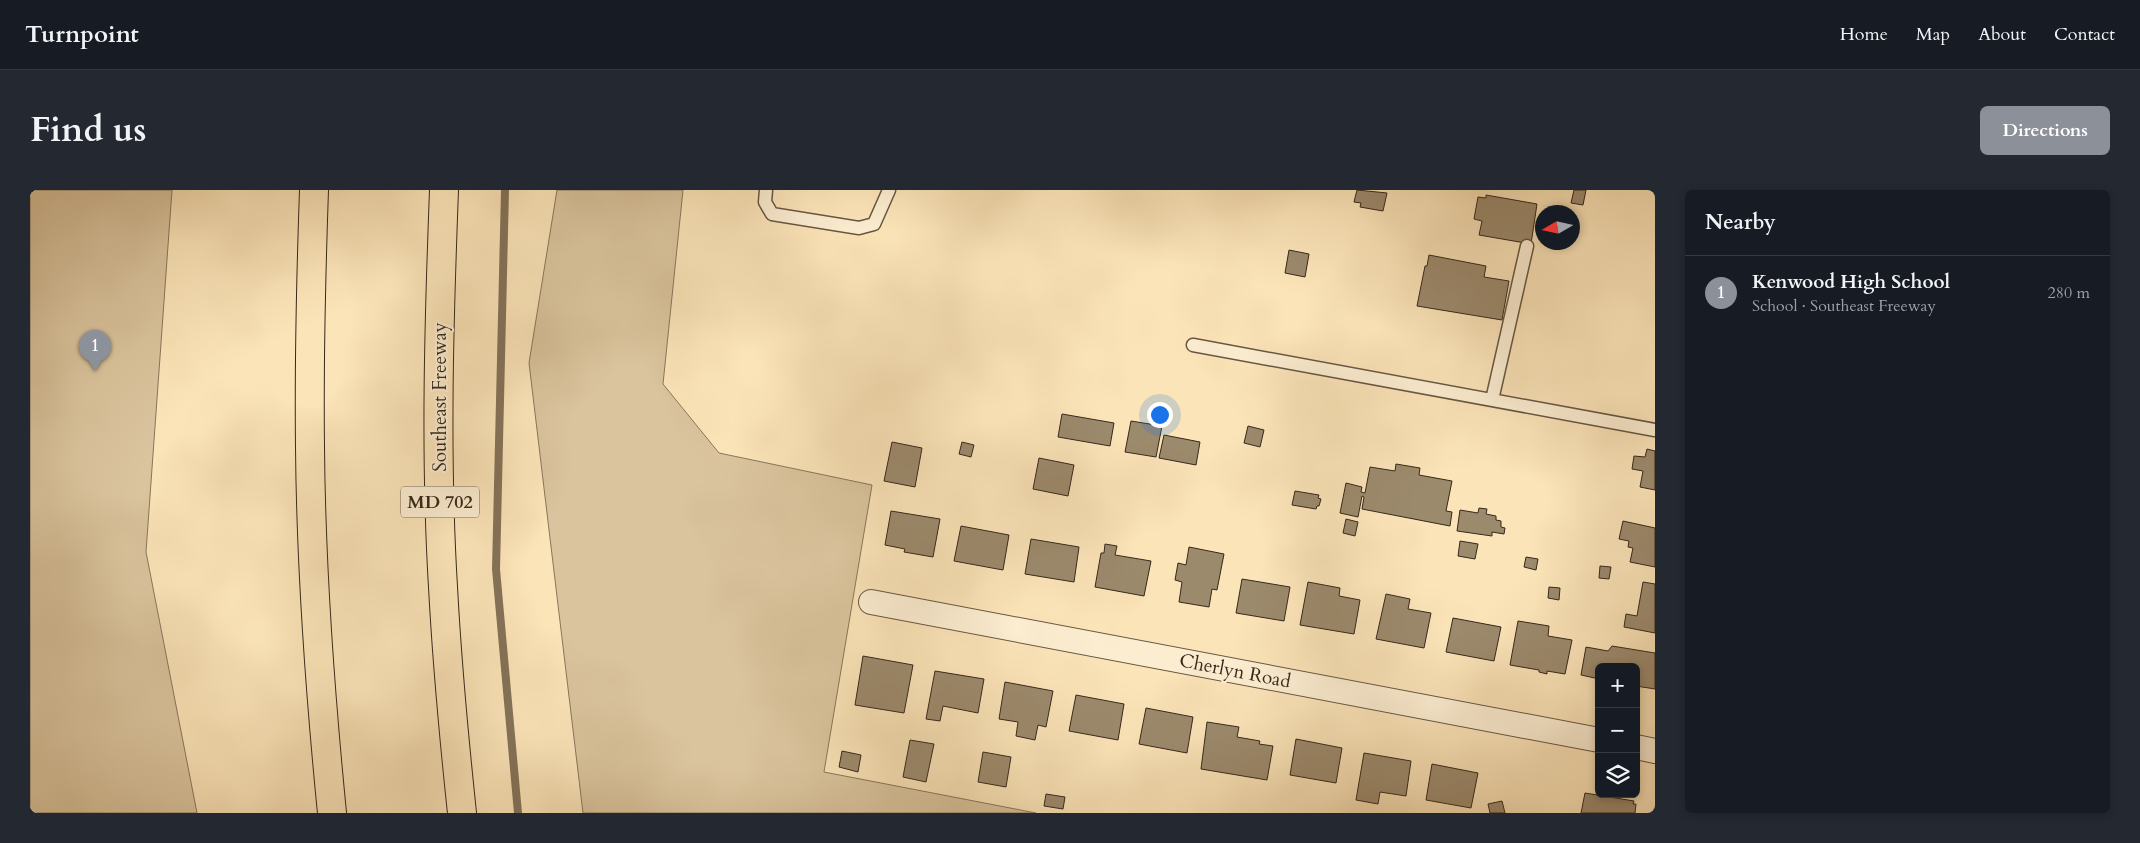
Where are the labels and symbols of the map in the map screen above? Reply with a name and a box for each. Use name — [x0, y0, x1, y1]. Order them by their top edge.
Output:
north arrow — [1535, 205, 1580, 250]
street label: Southeast Freeway — [427, 322, 453, 472]
pin: 1 — [79, 330, 111, 371]
your location — [1147, 402, 1173, 428]
road number: MD 702 — [401, 486, 479, 518]
street label: Cherlyn Road — [1177, 647, 1293, 695]

